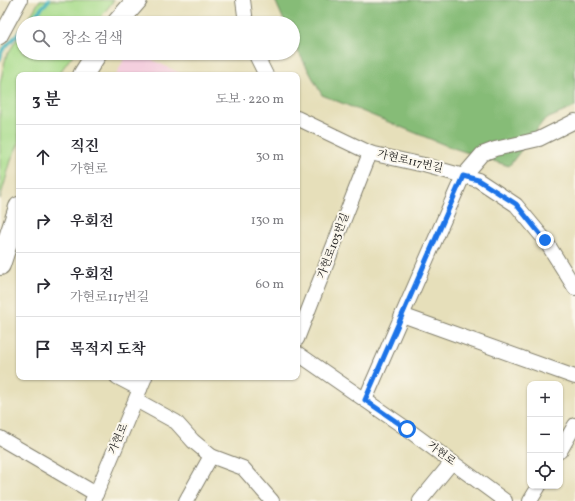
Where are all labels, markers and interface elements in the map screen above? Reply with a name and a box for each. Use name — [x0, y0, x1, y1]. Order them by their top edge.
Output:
search box — [16, 16, 300, 60]
icon: search — [30, 27, 52, 49]
text: 장소 검색 — [62, 29, 123, 50]
text: 3 분 — [32, 89, 61, 112]
text: 도보 · 220 m — [215, 91, 284, 109]
text: 직진 — [70, 137, 99, 158]
icon: ahead — [32, 146, 54, 168]
street label: 가현로117번길 — [376, 147, 444, 177]
text: 30 m — [256, 148, 284, 166]
text: 가현로 — [70, 161, 108, 179]
icon: right — [32, 210, 54, 232]
street label: 가현로103번길 — [315, 211, 353, 281]
text: 우회전 — [70, 212, 113, 233]
text: 130 m — [251, 212, 284, 230]
route end — [536, 231, 554, 249]
text: 우회전 — [70, 265, 113, 286]
icon: right — [32, 274, 54, 296]
text: 60 m — [256, 276, 284, 294]
text: 가현로117번길 — [70, 289, 149, 307]
icon: arrive — [32, 338, 54, 360]
text: 목적지 도착 — [70, 340, 145, 361]
map controls — [527, 381, 563, 489]
button: + — [527, 381, 563, 417]
button: − — [527, 417, 563, 453]
route start — [398, 420, 416, 438]
street label: 가현로 — [106, 421, 132, 457]
street label: 가현로 — [424, 438, 459, 470]
button: locate — [527, 453, 563, 489]

